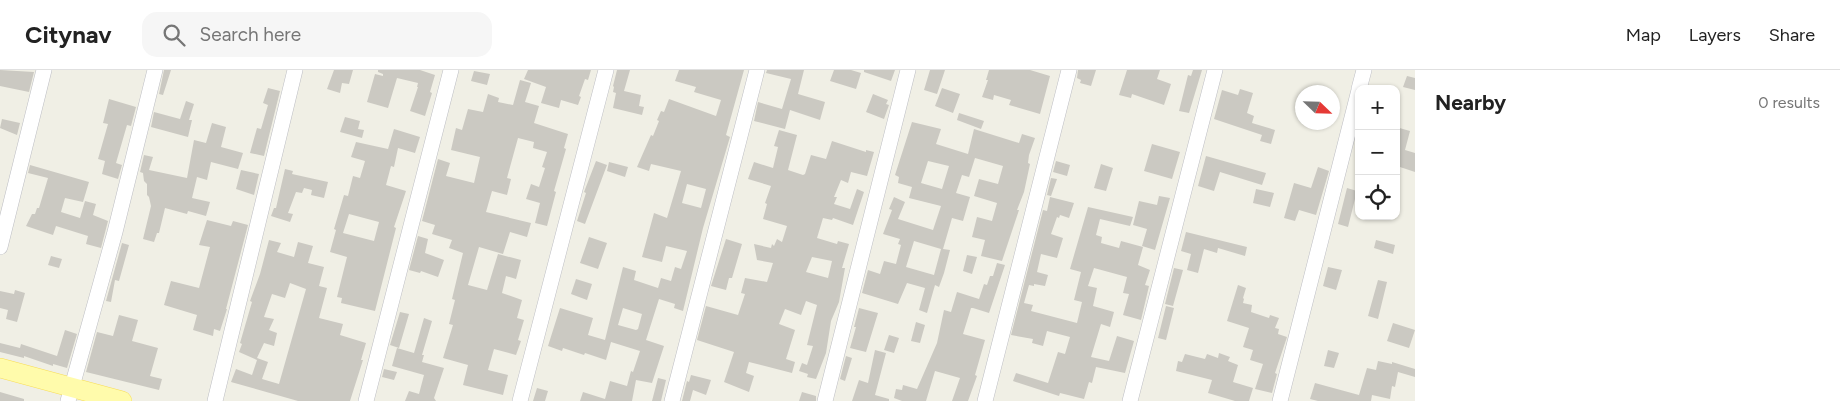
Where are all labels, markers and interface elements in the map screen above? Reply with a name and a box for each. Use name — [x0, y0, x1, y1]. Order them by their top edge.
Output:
search box — [142, 12, 492, 57]
text: Citynav — [25, 20, 112, 49]
icon: search — [160, 21, 188, 49]
text: Search here — [200, 23, 301, 46]
text: Map — [1626, 24, 1661, 46]
text: Layers — [1689, 24, 1741, 46]
text: Share — [1769, 24, 1815, 46]
north arrow — [1295, 85, 1340, 130]
map controls — [1355, 85, 1400, 220]
button: + — [1355, 85, 1400, 130]
text: Nearby — [1435, 90, 1506, 115]
text: 0 results — [1758, 93, 1820, 112]
button: − — [1355, 130, 1400, 175]
button: locate — [1355, 175, 1400, 220]

